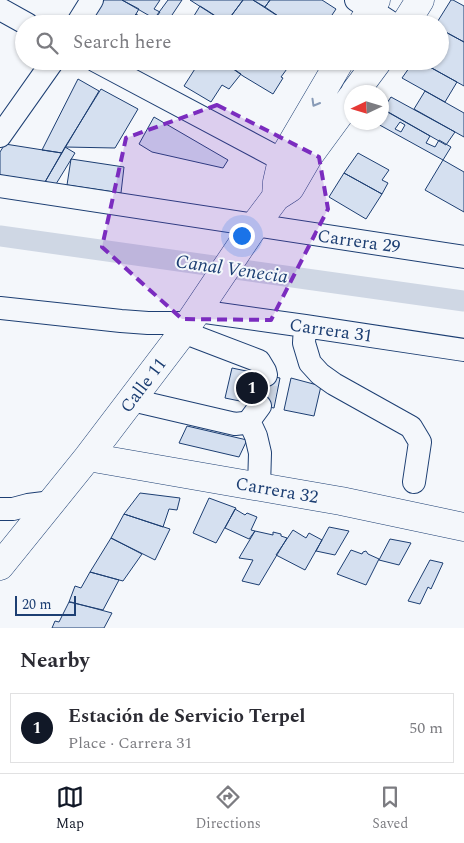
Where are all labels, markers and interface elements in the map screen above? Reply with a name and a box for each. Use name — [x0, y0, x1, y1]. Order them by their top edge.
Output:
search box — [15, 15, 449, 70]
text: Search here — [73, 28, 172, 57]
icon: search — [33, 29, 61, 57]
north arrow — [344, 85, 389, 130]
one-way arrow — [312, 98, 322, 107]
street label: Carrera 29 — [316, 222, 402, 261]
your location — [229, 223, 255, 249]
water label: Canal Venecia — [174, 247, 290, 292]
street label: Carrera 31 — [288, 311, 374, 350]
street label: Calle 11 — [113, 352, 173, 419]
pin: 1 — [236, 369, 268, 407]
street label: Carrera 32 — [233, 470, 320, 511]
scale bar — [15, 593, 76, 616]
text: 20 m — [22, 594, 52, 615]
text: Nearby — [20, 645, 90, 677]
text: Estación de Servicio Terpel — [68, 702, 306, 731]
text: 1 — [33, 716, 41, 740]
text: 50 m — [409, 716, 443, 740]
text: Place · Carrera 31 — [68, 731, 192, 755]
tab: Map — [56, 783, 84, 834]
tab: Directions — [195, 783, 261, 834]
tab: Saved — [372, 783, 408, 834]

